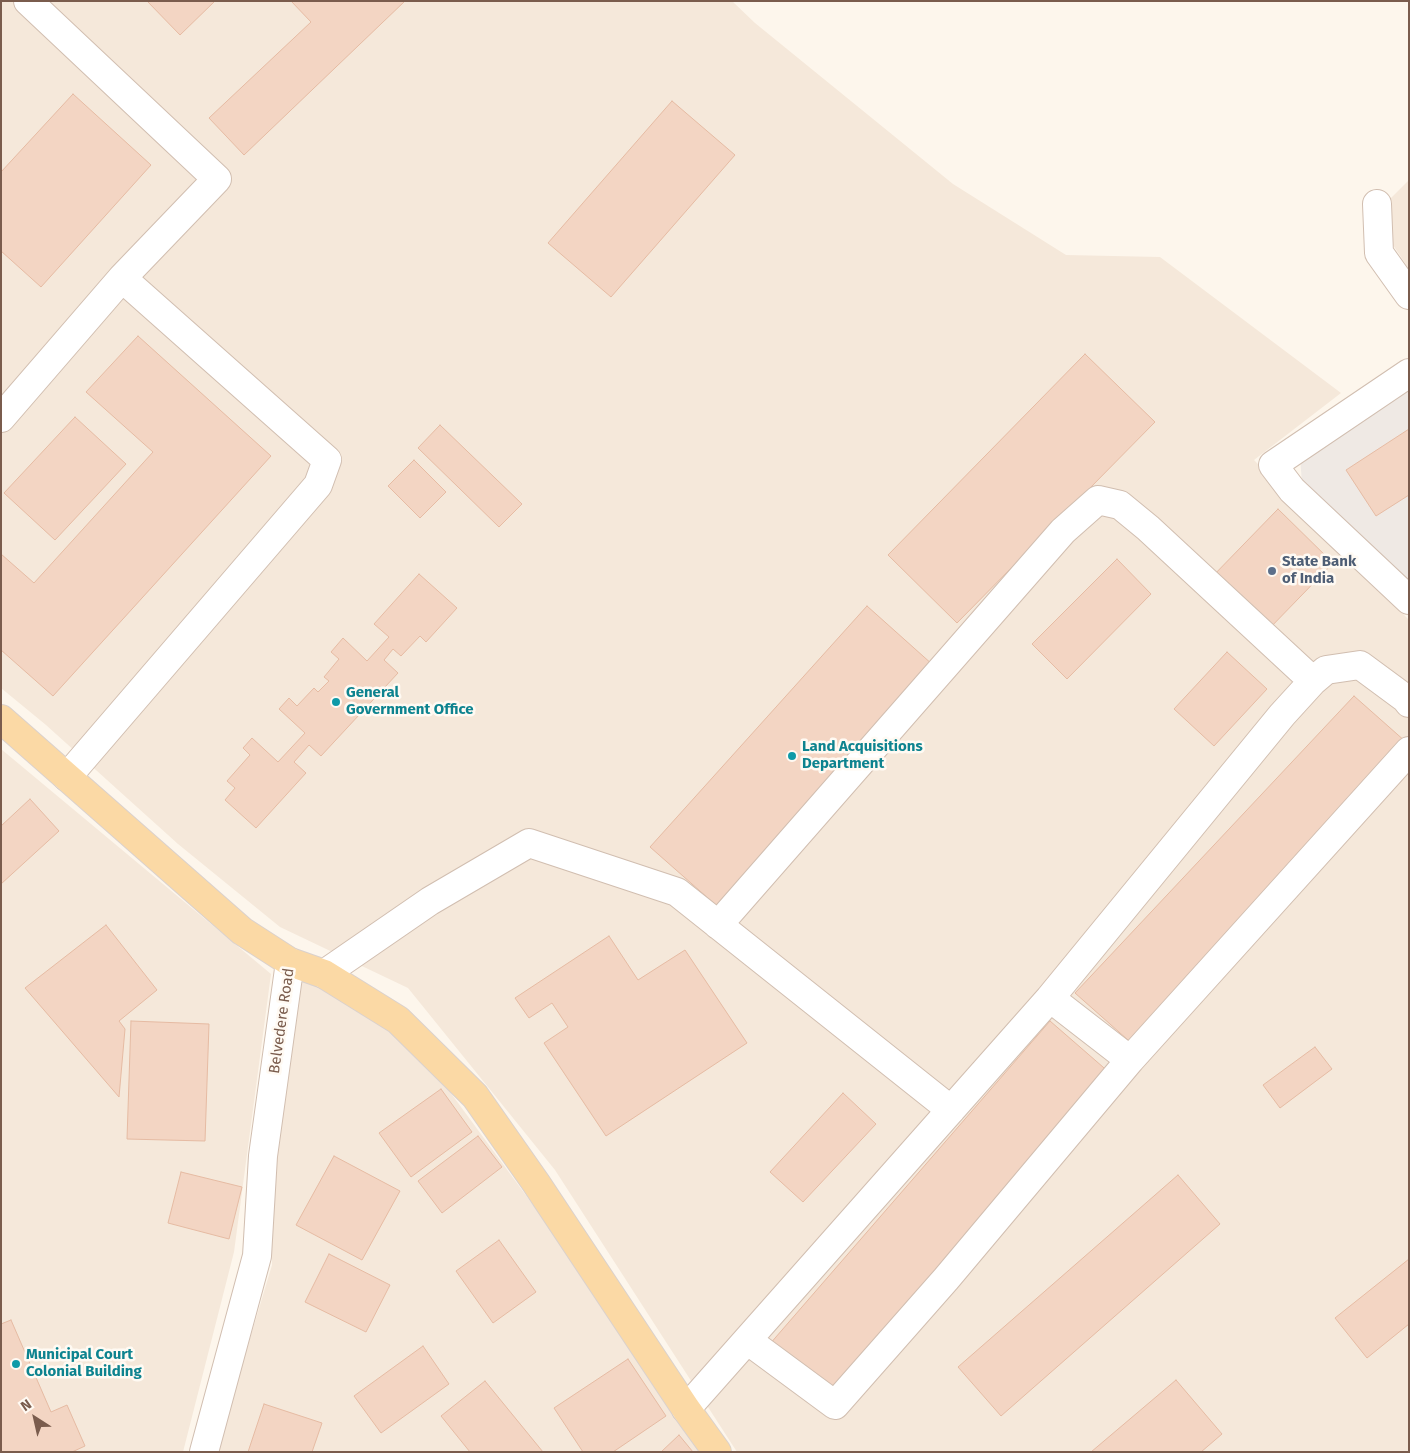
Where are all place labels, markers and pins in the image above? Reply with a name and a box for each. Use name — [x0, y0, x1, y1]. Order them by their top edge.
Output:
place label: State Bank of India — [1282, 553, 1356, 588]
marker: State Bank of India — [1266, 565, 1278, 577]
place label: General Government Office — [346, 684, 474, 719]
marker: General Government Office — [330, 696, 342, 708]
place label: Land Acquisitions Department — [802, 738, 923, 773]
marker: Land Acquisitions Department — [786, 750, 798, 762]
place label: Municipal Court Colonial Building — [26, 1346, 142, 1381]
marker: Municipal Court Colonial Building — [10, 1358, 22, 1370]

